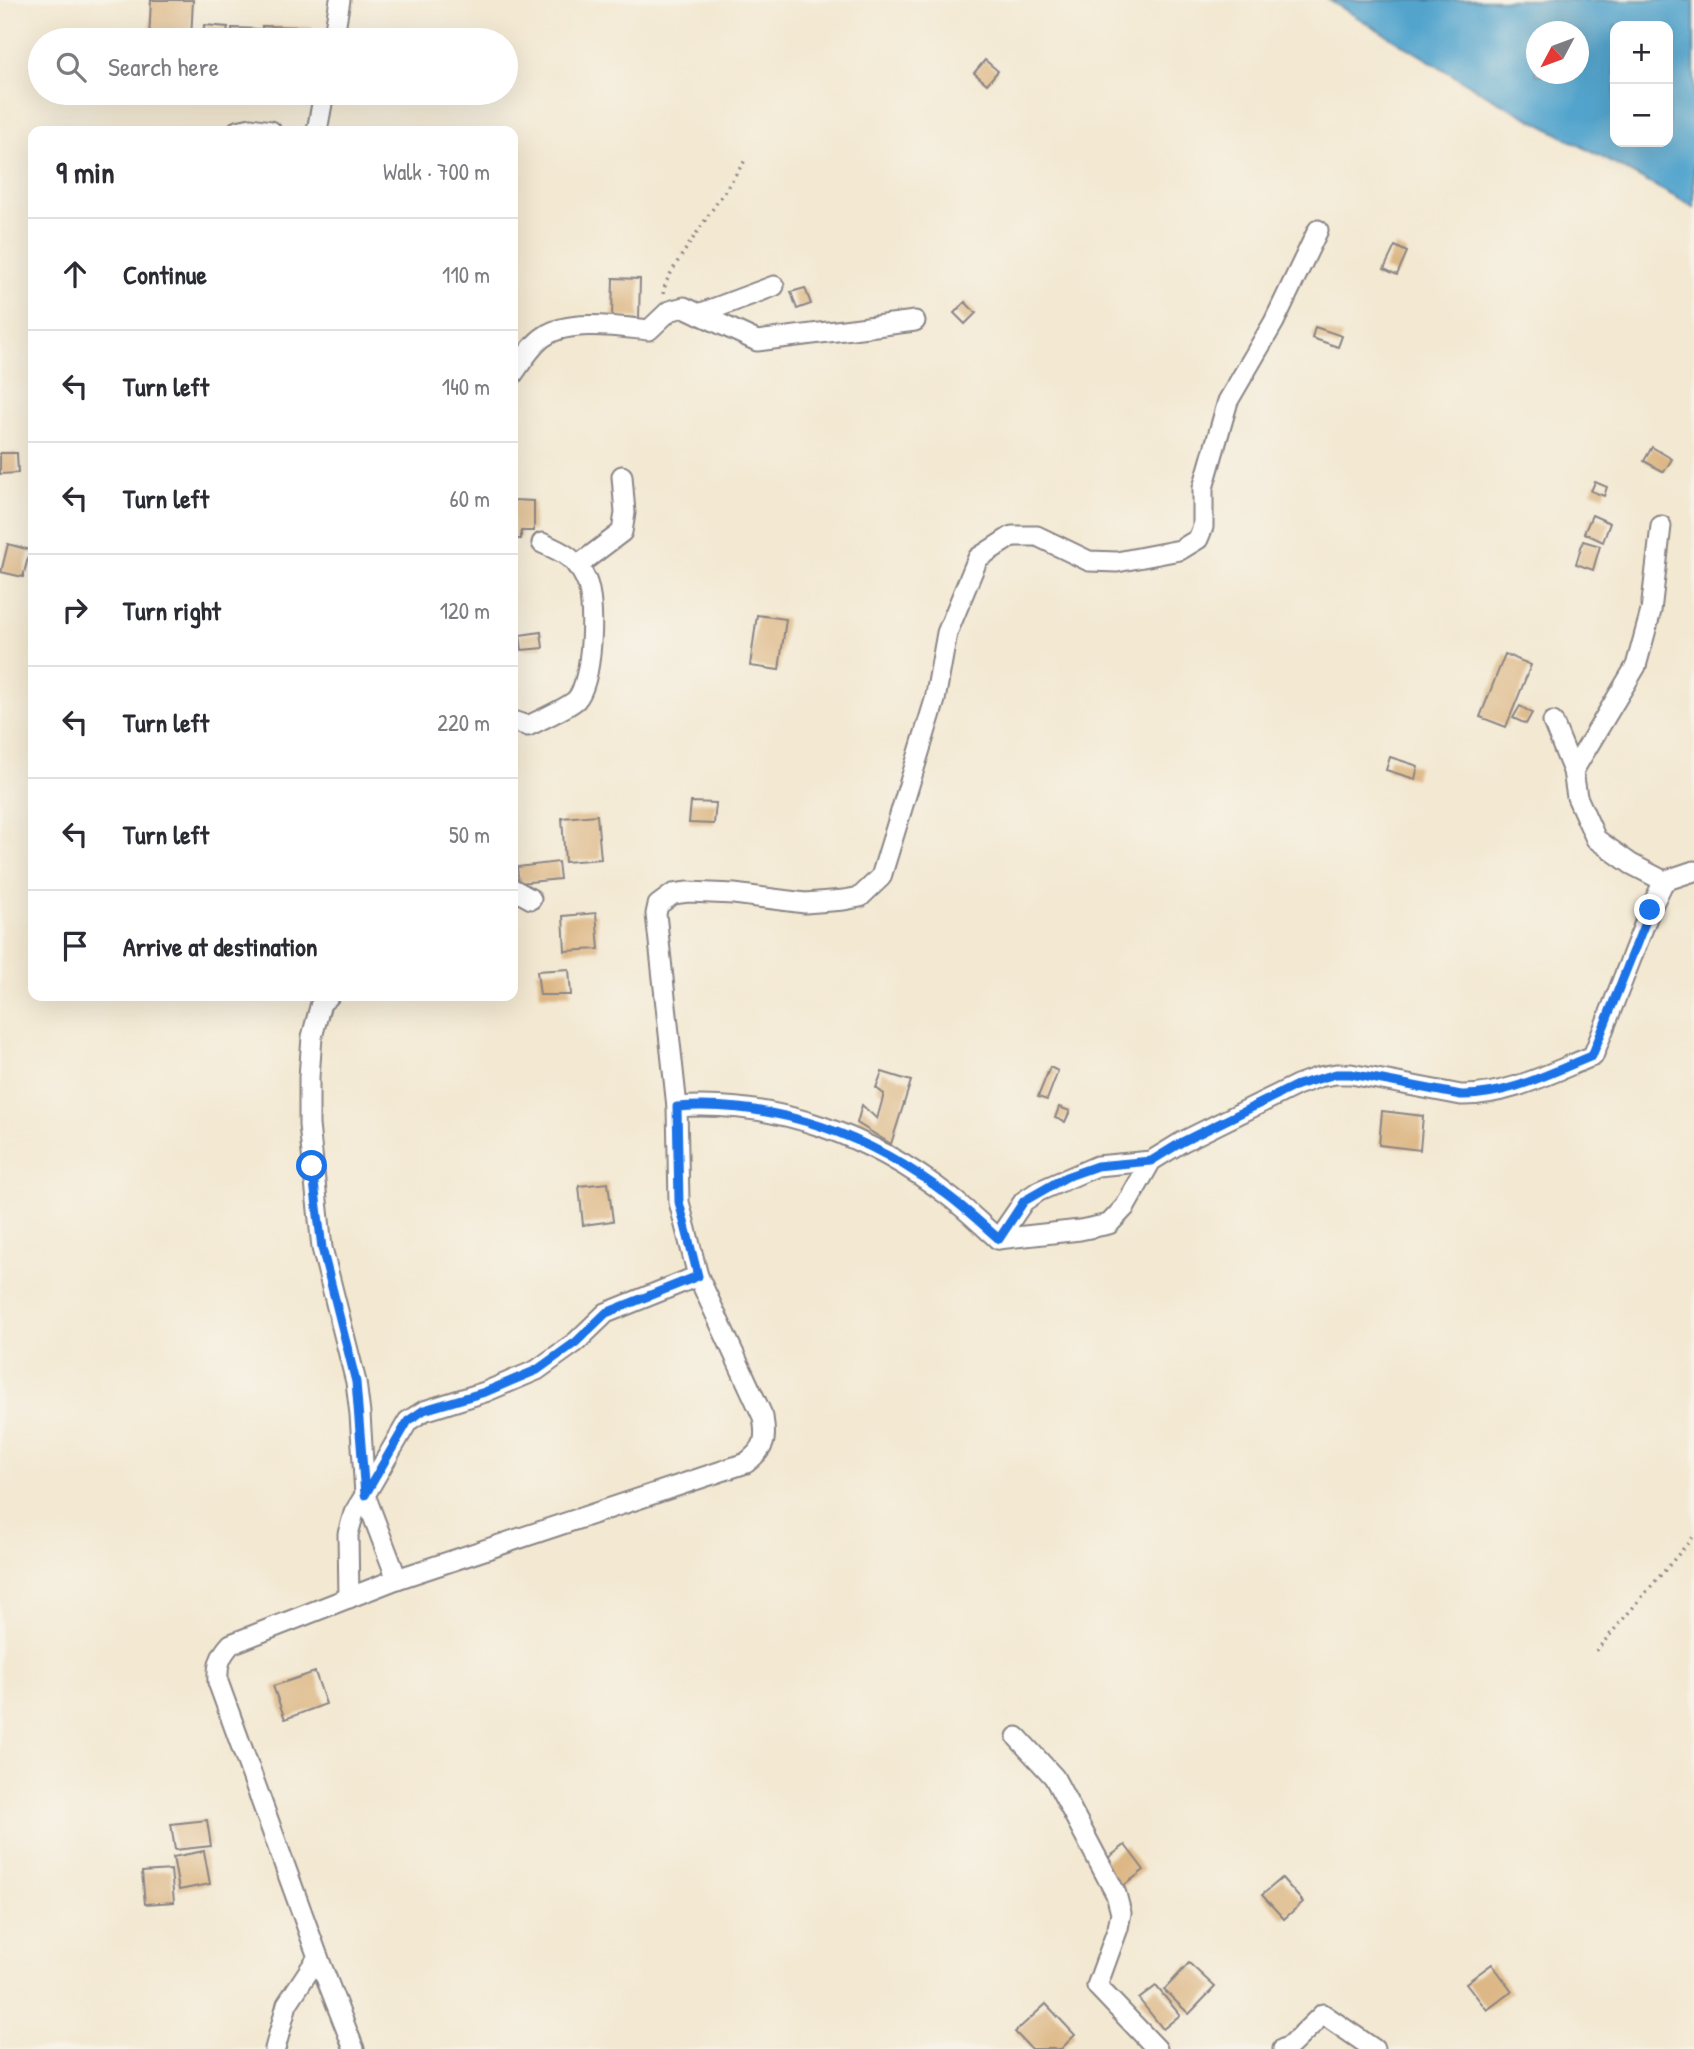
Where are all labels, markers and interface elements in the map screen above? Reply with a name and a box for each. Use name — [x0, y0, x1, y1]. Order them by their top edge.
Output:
north arrow — [1526, 21, 1589, 84]
map controls — [1610, 21, 1673, 147]
button: + — [1610, 21, 1673, 84]
search box — [28, 28, 518, 105]
icon: search — [52, 48, 90, 86]
text: Search here — [108, 49, 219, 84]
button: − — [1610, 84, 1673, 147]
text: 9 min — [56, 152, 115, 192]
text: Walk · 700 m — [383, 156, 490, 187]
icon: ahead — [56, 255, 94, 293]
text: Continue — [123, 257, 207, 292]
text: 110 m — [442, 259, 490, 290]
icon: left — [56, 367, 94, 405]
text: Turn left — [123, 369, 209, 404]
text: 140 m — [442, 371, 490, 402]
icon: left — [56, 479, 94, 517]
text: Turn left — [123, 481, 209, 516]
text: 60 m — [450, 483, 490, 514]
icon: right — [56, 591, 94, 629]
text: Turn right — [123, 593, 221, 628]
text: 120 m — [440, 595, 490, 626]
icon: left — [56, 703, 94, 741]
text: Turn left — [123, 705, 209, 740]
text: 220 m — [437, 707, 490, 738]
icon: left — [56, 815, 94, 853]
text: Turn left — [123, 817, 209, 852]
text: 50 m — [449, 819, 490, 850]
route end — [1634, 894, 1665, 925]
icon: arrive — [56, 927, 94, 965]
text: Arrive at destination — [123, 929, 318, 964]
route start — [296, 1150, 327, 1181]

